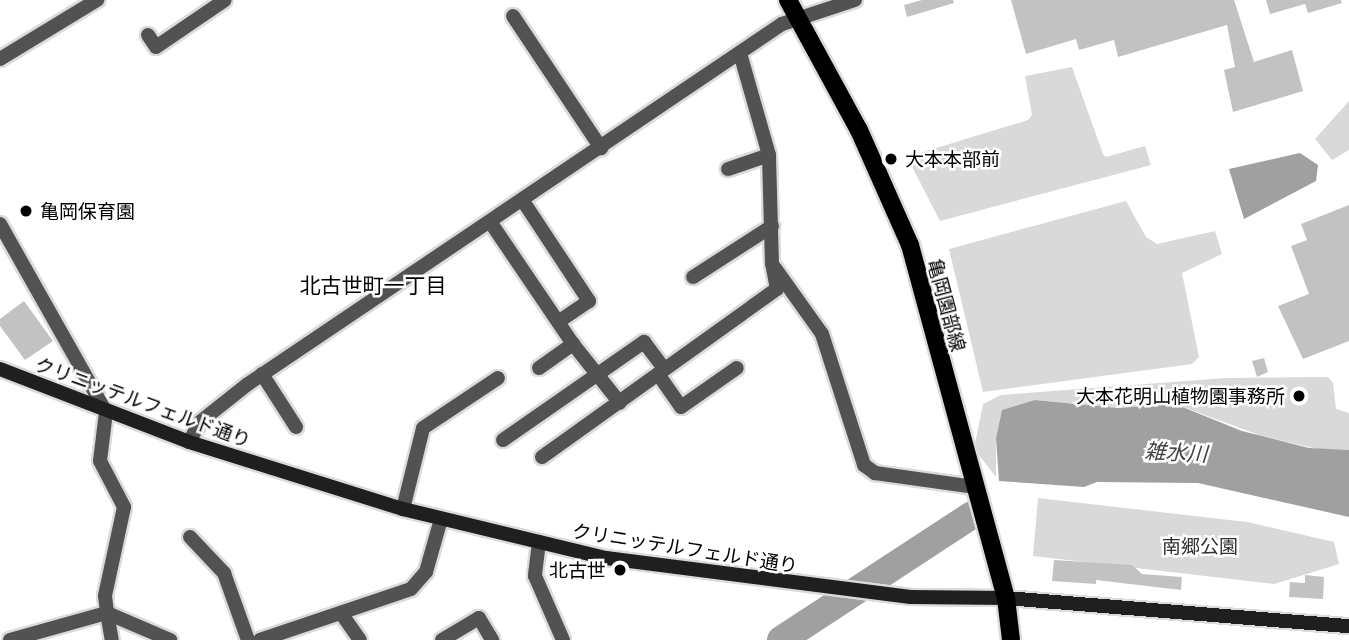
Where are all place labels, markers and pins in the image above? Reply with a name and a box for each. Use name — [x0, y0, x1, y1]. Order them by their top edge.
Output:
place label: 大本本部前 — [905, 148, 1000, 170]
marker: 大本本部前 — [883, 151, 899, 167]
place label: 亀岡保育園 — [40, 200, 135, 222]
marker: 亀岡保育園 — [18, 203, 34, 219]
place label: 大本花明山植物園事務所 — [1076, 385, 1285, 407]
marker: 大本花明山植物園事務所 — [1291, 388, 1307, 404]
place label: 北古世 — [549, 559, 606, 581]
marker: 北古世 — [612, 562, 628, 578]

